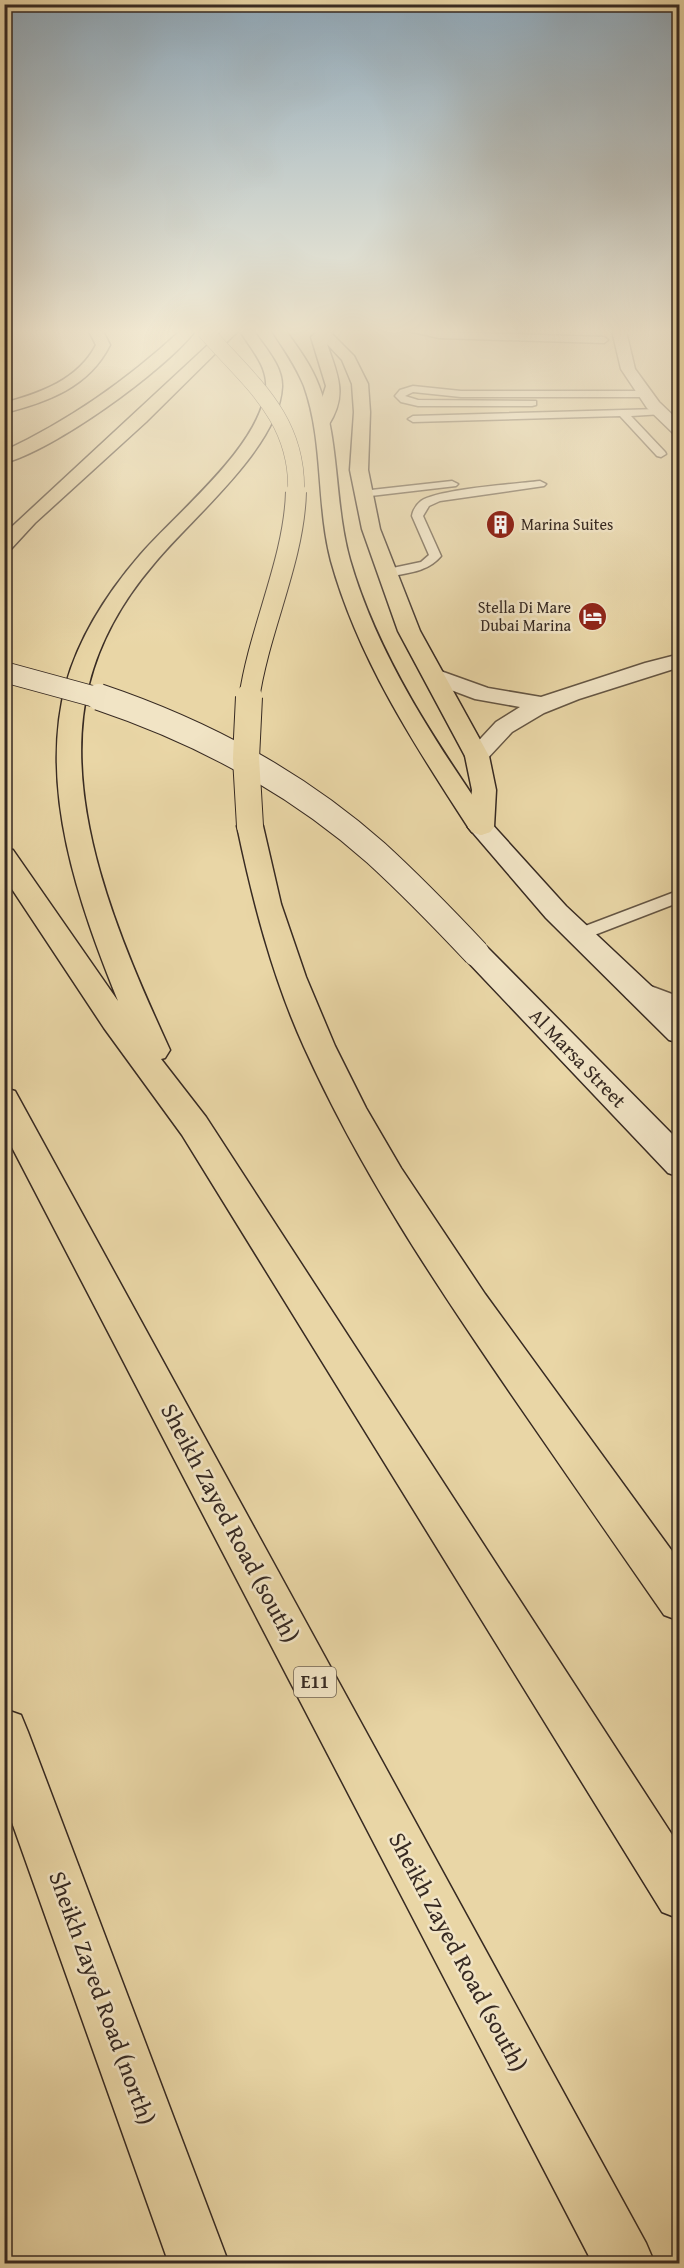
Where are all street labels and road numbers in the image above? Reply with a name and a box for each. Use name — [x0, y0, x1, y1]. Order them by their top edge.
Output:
street label: Al Marsa Street — [523, 1001, 633, 1114]
street label: Sheikh Zayed Road (south) — [152, 1397, 308, 1649]
road number: E11 — [294, 1667, 336, 1697]
street label: Sheikh Zayed Road (south) — [380, 1826, 536, 2078]
street label: Sheikh Zayed Road (north) — [40, 1866, 165, 2130]

